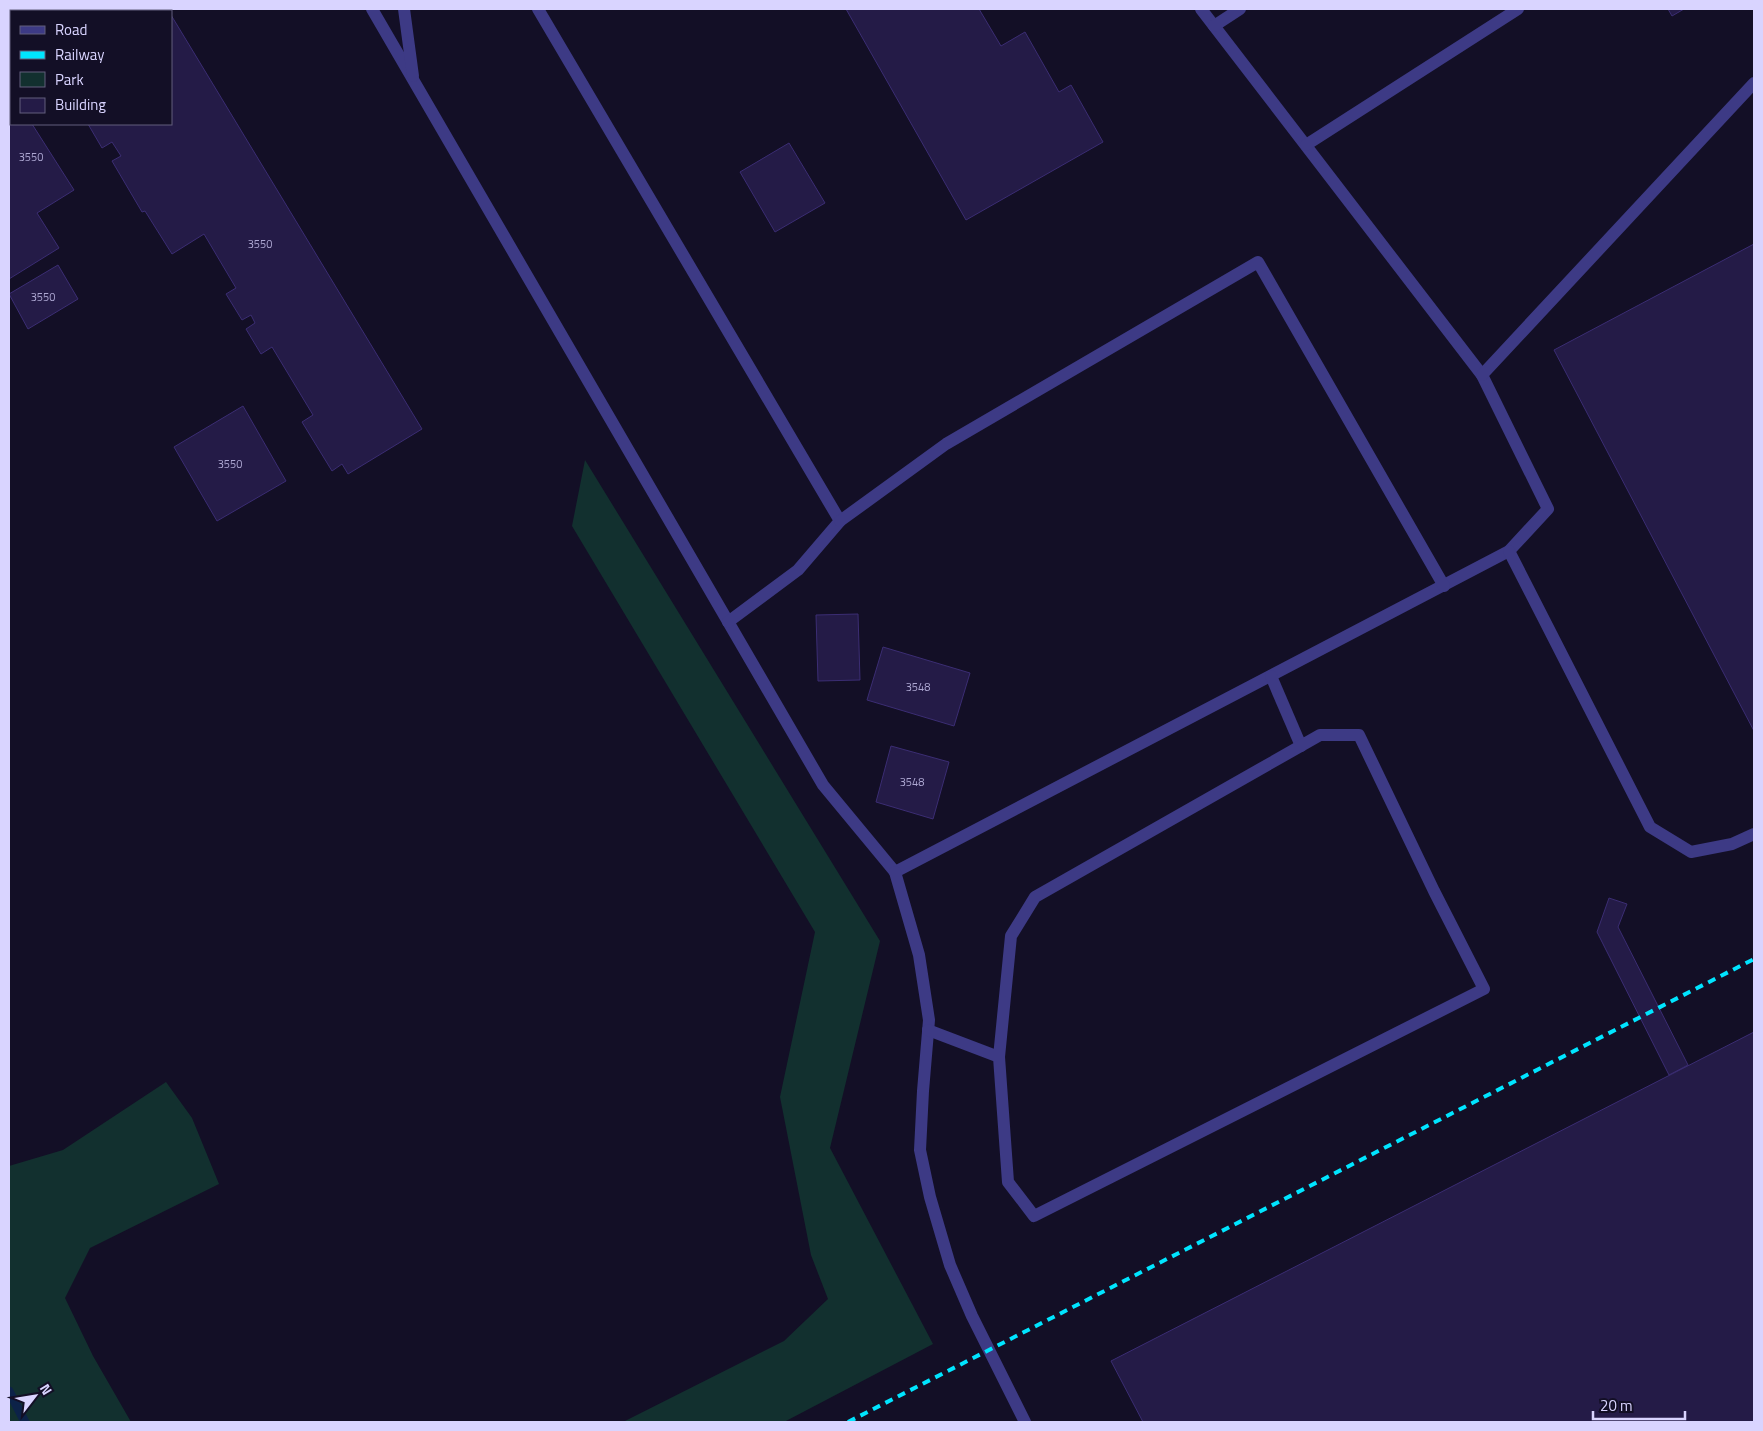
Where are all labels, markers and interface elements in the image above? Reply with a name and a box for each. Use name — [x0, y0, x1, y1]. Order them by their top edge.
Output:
legend — [10, 10, 172, 125]
text: Road — [55, 18, 87, 41]
text: Railway — [55, 43, 105, 66]
text: Park — [55, 68, 84, 91]
text: Building — [55, 93, 106, 116]
house number: 3550 — [19, 149, 43, 165]
house number: 3550 — [248, 236, 272, 252]
house number: 3550 — [31, 289, 55, 305]
house number: 3550 — [218, 456, 242, 472]
house number: 3548 — [906, 679, 930, 695]
house number: 3548 — [900, 774, 924, 790]
north arrow — [10, 1371, 60, 1421]
text: N — [35, 1379, 58, 1399]
scale bar — [1593, 1388, 1686, 1420]
text: 20 m — [1600, 1394, 1633, 1417]

